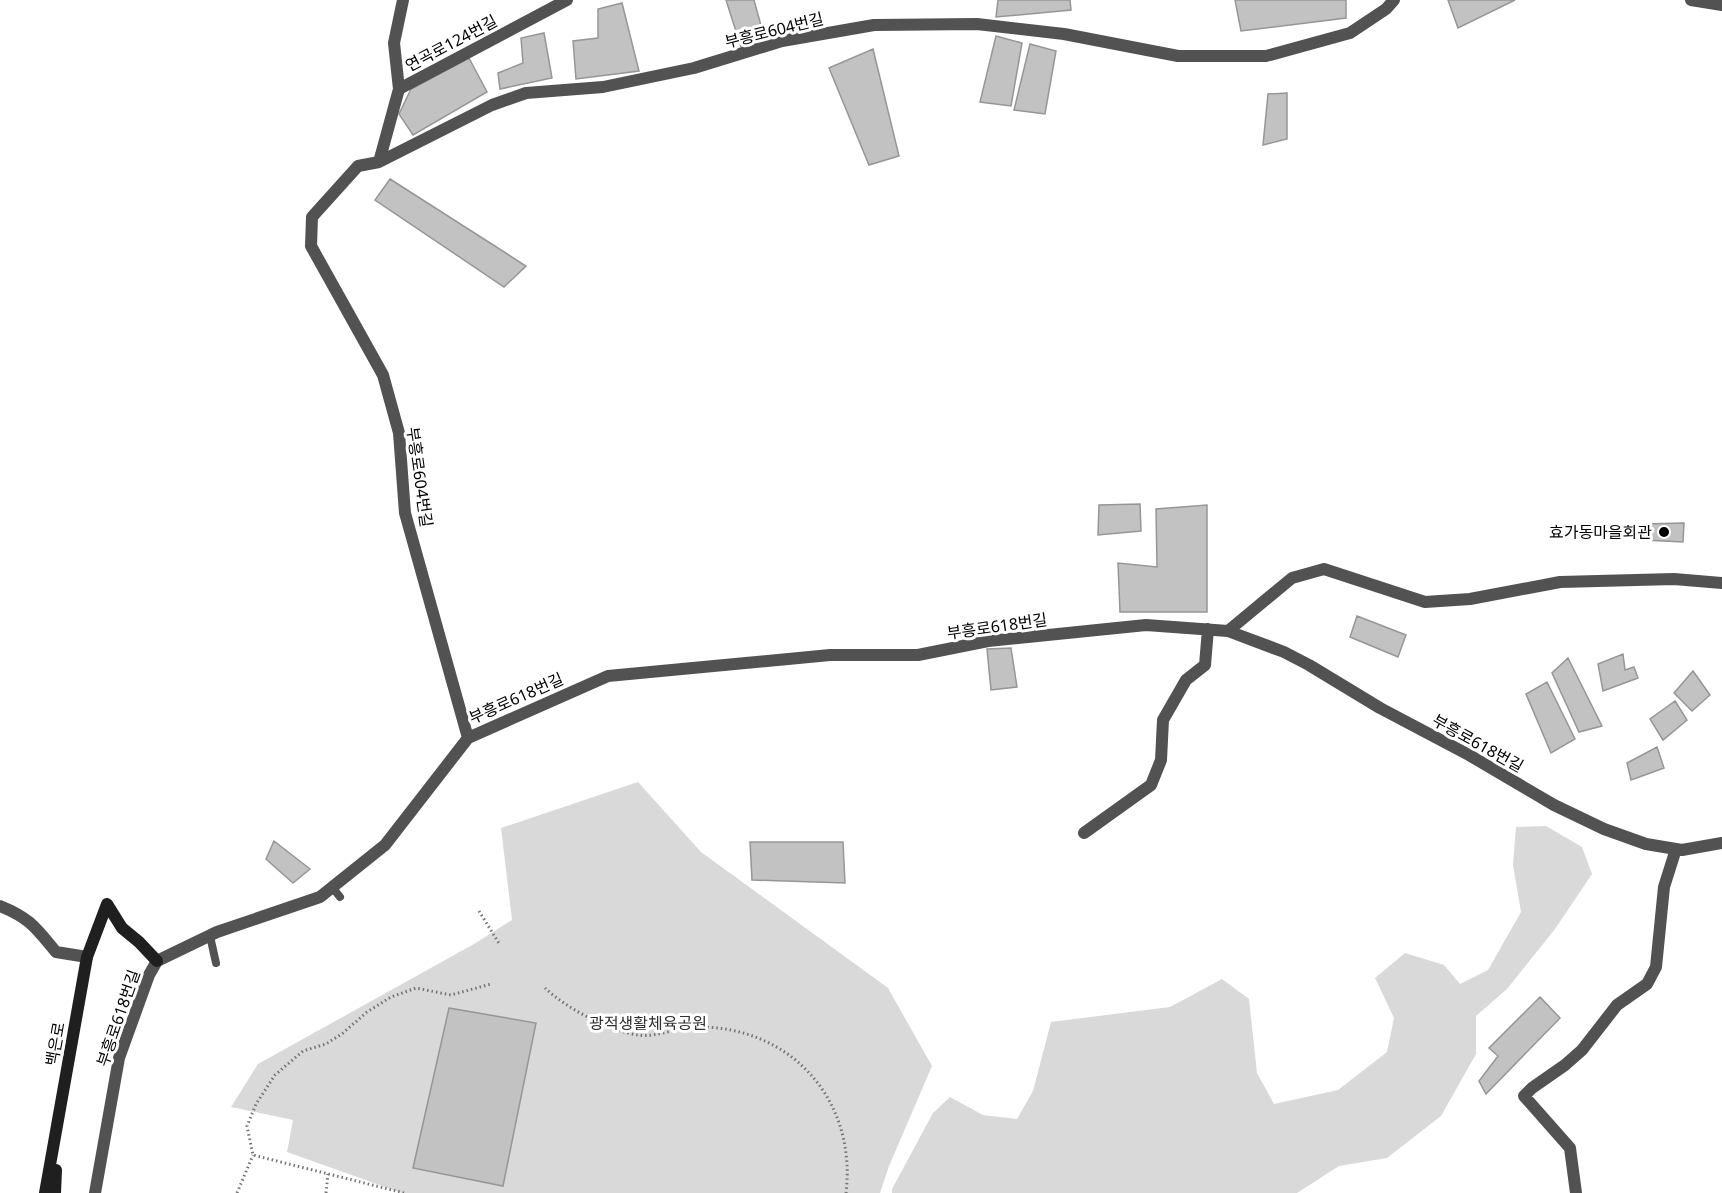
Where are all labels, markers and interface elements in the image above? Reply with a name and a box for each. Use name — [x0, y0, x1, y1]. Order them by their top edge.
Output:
street label: 부흥로604번길 — [722, 7, 826, 53]
street label: 연곡로124번길 — [401, 10, 501, 76]
street label: 부흥로604번길 — [402, 425, 438, 529]
place label: 효가동마을회관 — [1549, 521, 1652, 543]
marker: 효가동마을회관 — [1657, 525, 1671, 539]
street label: 부흥로618번길 — [945, 608, 1049, 644]
street label: 부흥로618번길 — [465, 667, 567, 729]
street label: 부흥로618번길 — [1428, 709, 1528, 777]
street label: 부흥로618번길 — [91, 967, 145, 1069]
park label: 광적생활체육공원 — [589, 1012, 707, 1034]
street label: 백은로 — [40, 1020, 70, 1068]

